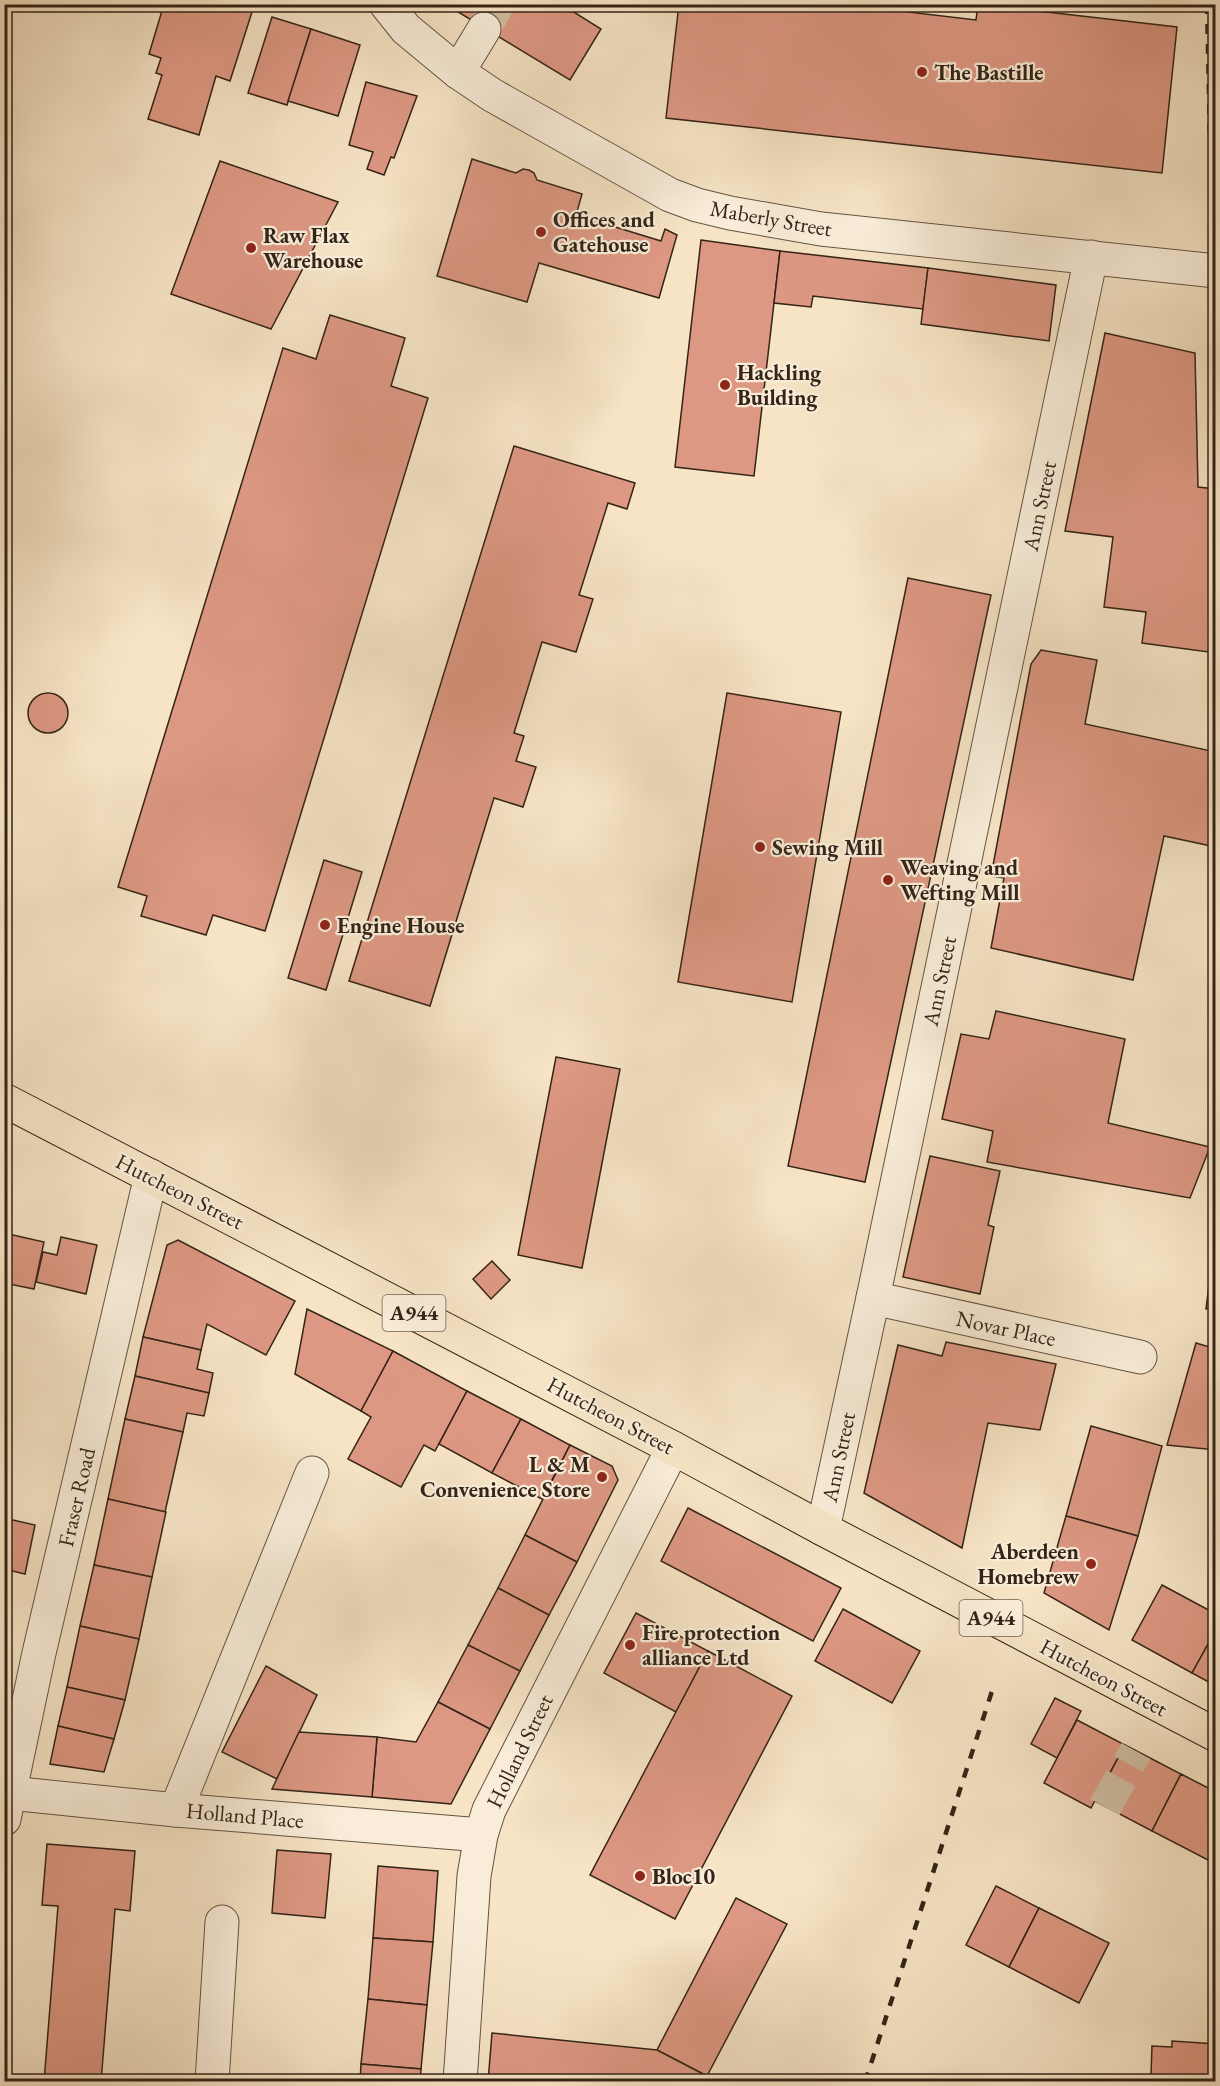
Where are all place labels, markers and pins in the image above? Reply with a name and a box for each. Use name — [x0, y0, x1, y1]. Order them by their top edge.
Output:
place label: The Bastille — [934, 58, 1043, 87]
marker: The Bastille — [915, 65, 929, 79]
place label: Offices and Gatehouse — [553, 205, 655, 259]
place label: Raw Flax Warehouse — [263, 221, 363, 275]
marker: Offices and Gatehouse — [534, 225, 548, 239]
marker: Raw Flax Warehouse — [244, 241, 258, 255]
place label: Hackling Building — [737, 358, 822, 412]
marker: Hackling Building — [718, 378, 732, 392]
place label: Sewing Mill — [772, 833, 883, 862]
marker: Sewing Mill — [753, 840, 767, 854]
place label: Weaving and Wefting Mill — [900, 853, 1020, 907]
marker: Weaving and Wefting Mill — [881, 873, 895, 887]
place label: Engine House — [337, 911, 464, 940]
marker: Engine House — [318, 918, 332, 932]
place label: L & M Convenience Store — [420, 1450, 590, 1504]
marker: L & M Convenience Store — [595, 1470, 609, 1484]
place label: Aberdeen Homebrew — [977, 1537, 1080, 1591]
marker: Aberdeen Homebrew — [1084, 1557, 1098, 1571]
place label: Fire protection alliance Ltd — [642, 1618, 781, 1672]
marker: Fire protection alliance Ltd — [623, 1638, 637, 1652]
place label: Bloc10 — [652, 1862, 715, 1891]
marker: Bloc10 — [633, 1869, 647, 1883]

